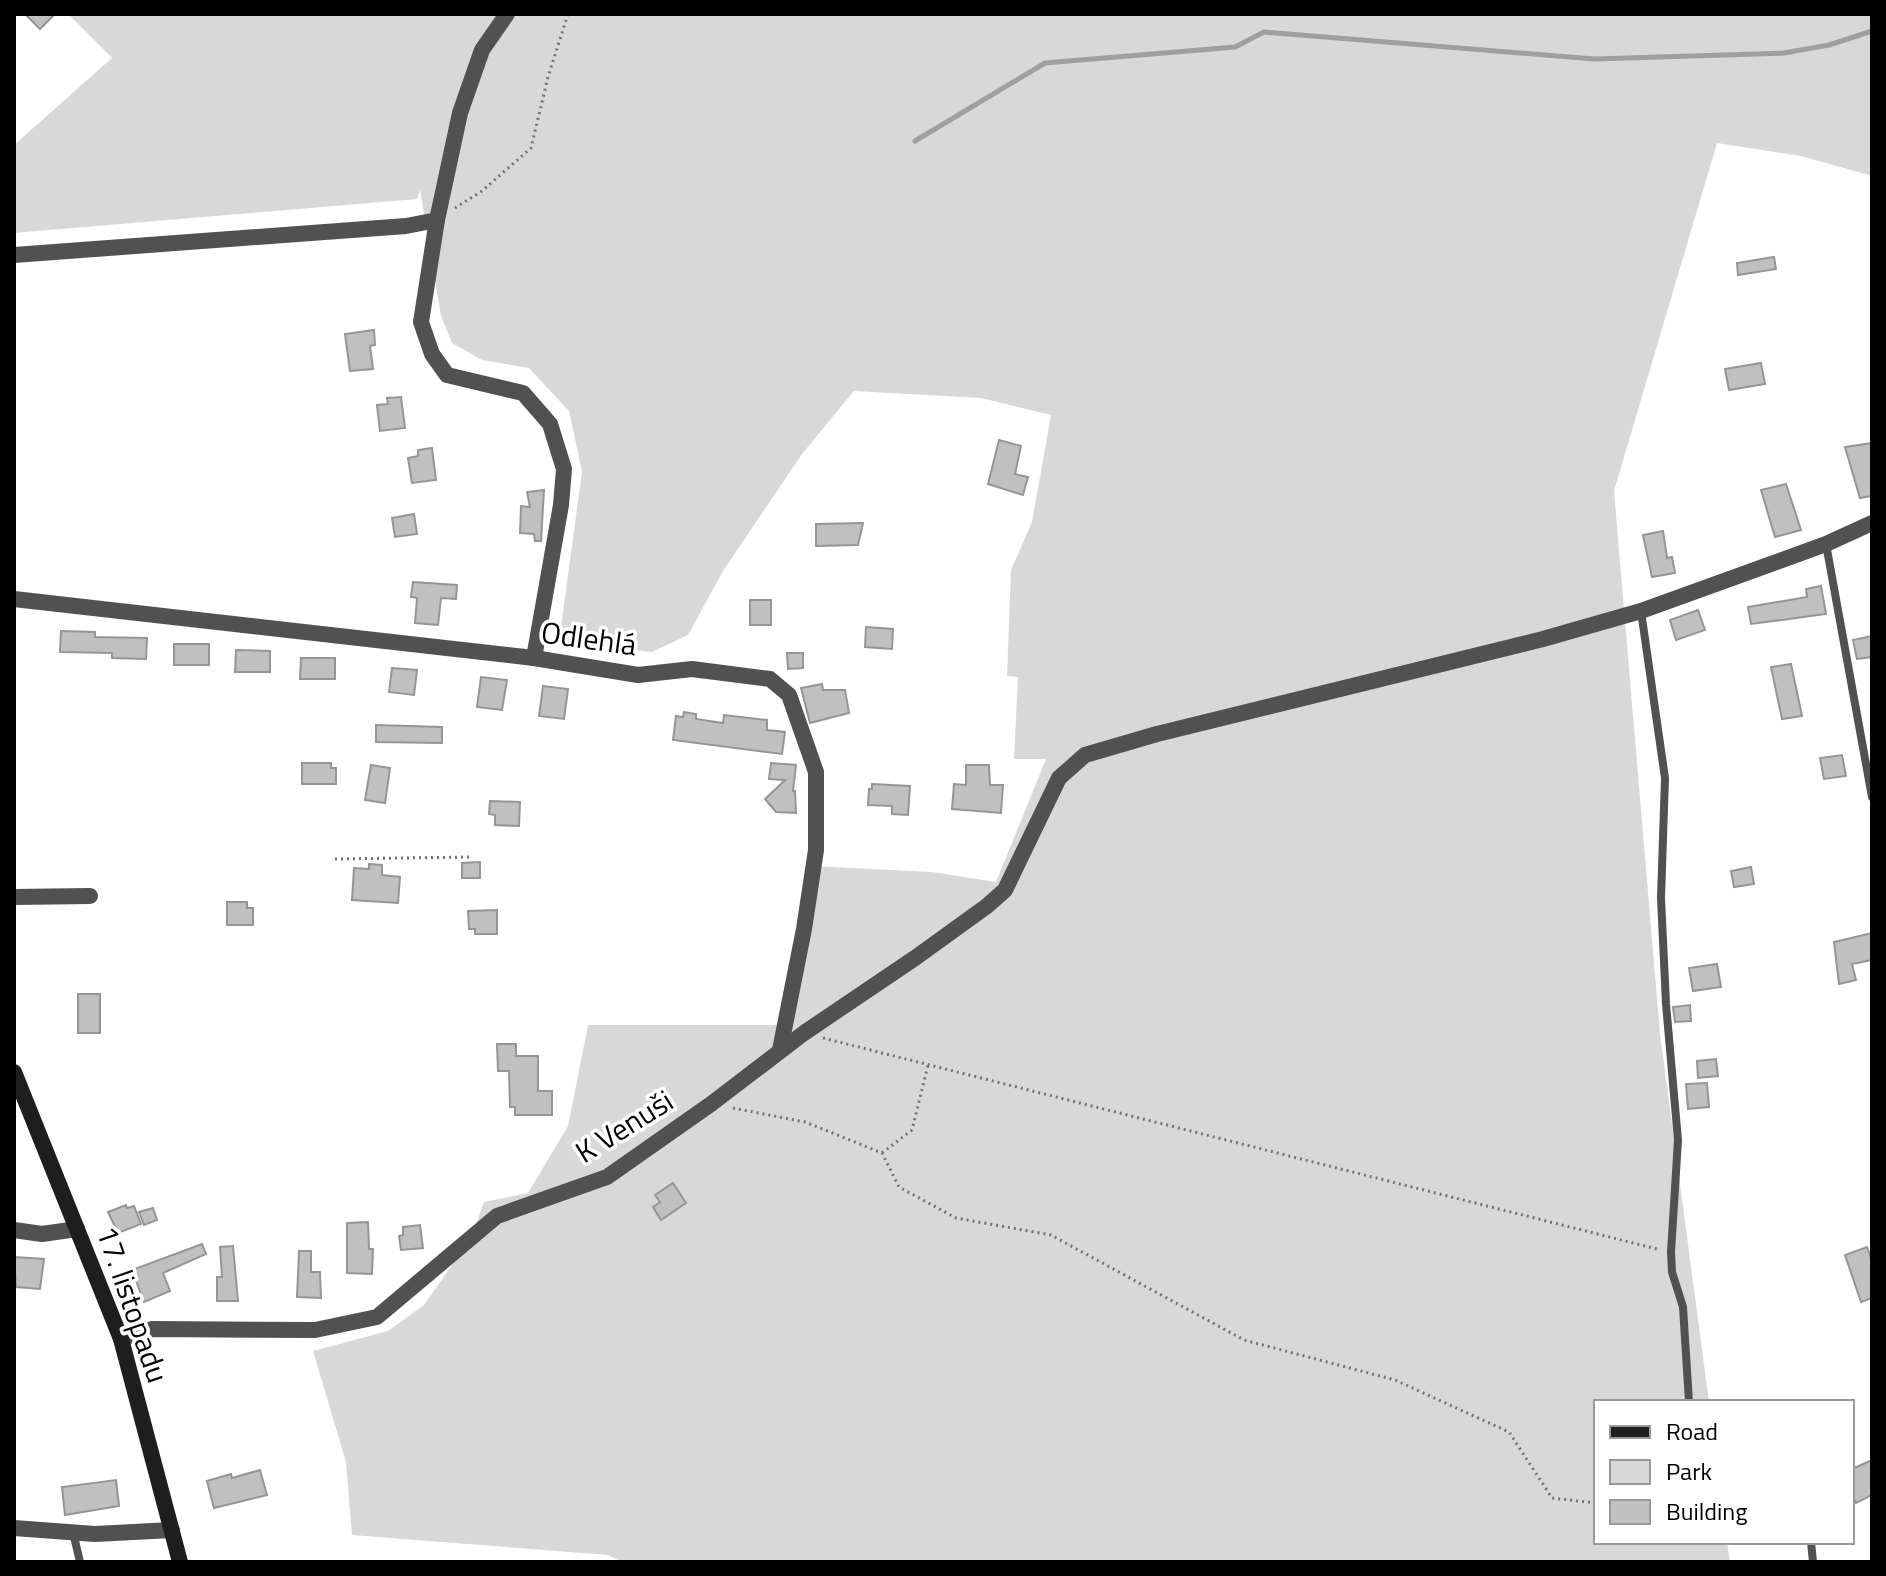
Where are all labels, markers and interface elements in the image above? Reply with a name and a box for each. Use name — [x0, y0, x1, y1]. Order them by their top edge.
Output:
street label: Odlehlá — [538, 609, 640, 667]
street label: K Venuši — [566, 1078, 682, 1174]
street label: 17. listopadu — [85, 1219, 181, 1389]
legend — [1594, 1400, 1854, 1544]
text: Road — [1666, 1413, 1718, 1449]
text: Park — [1666, 1453, 1712, 1489]
text: Building — [1666, 1493, 1748, 1529]

